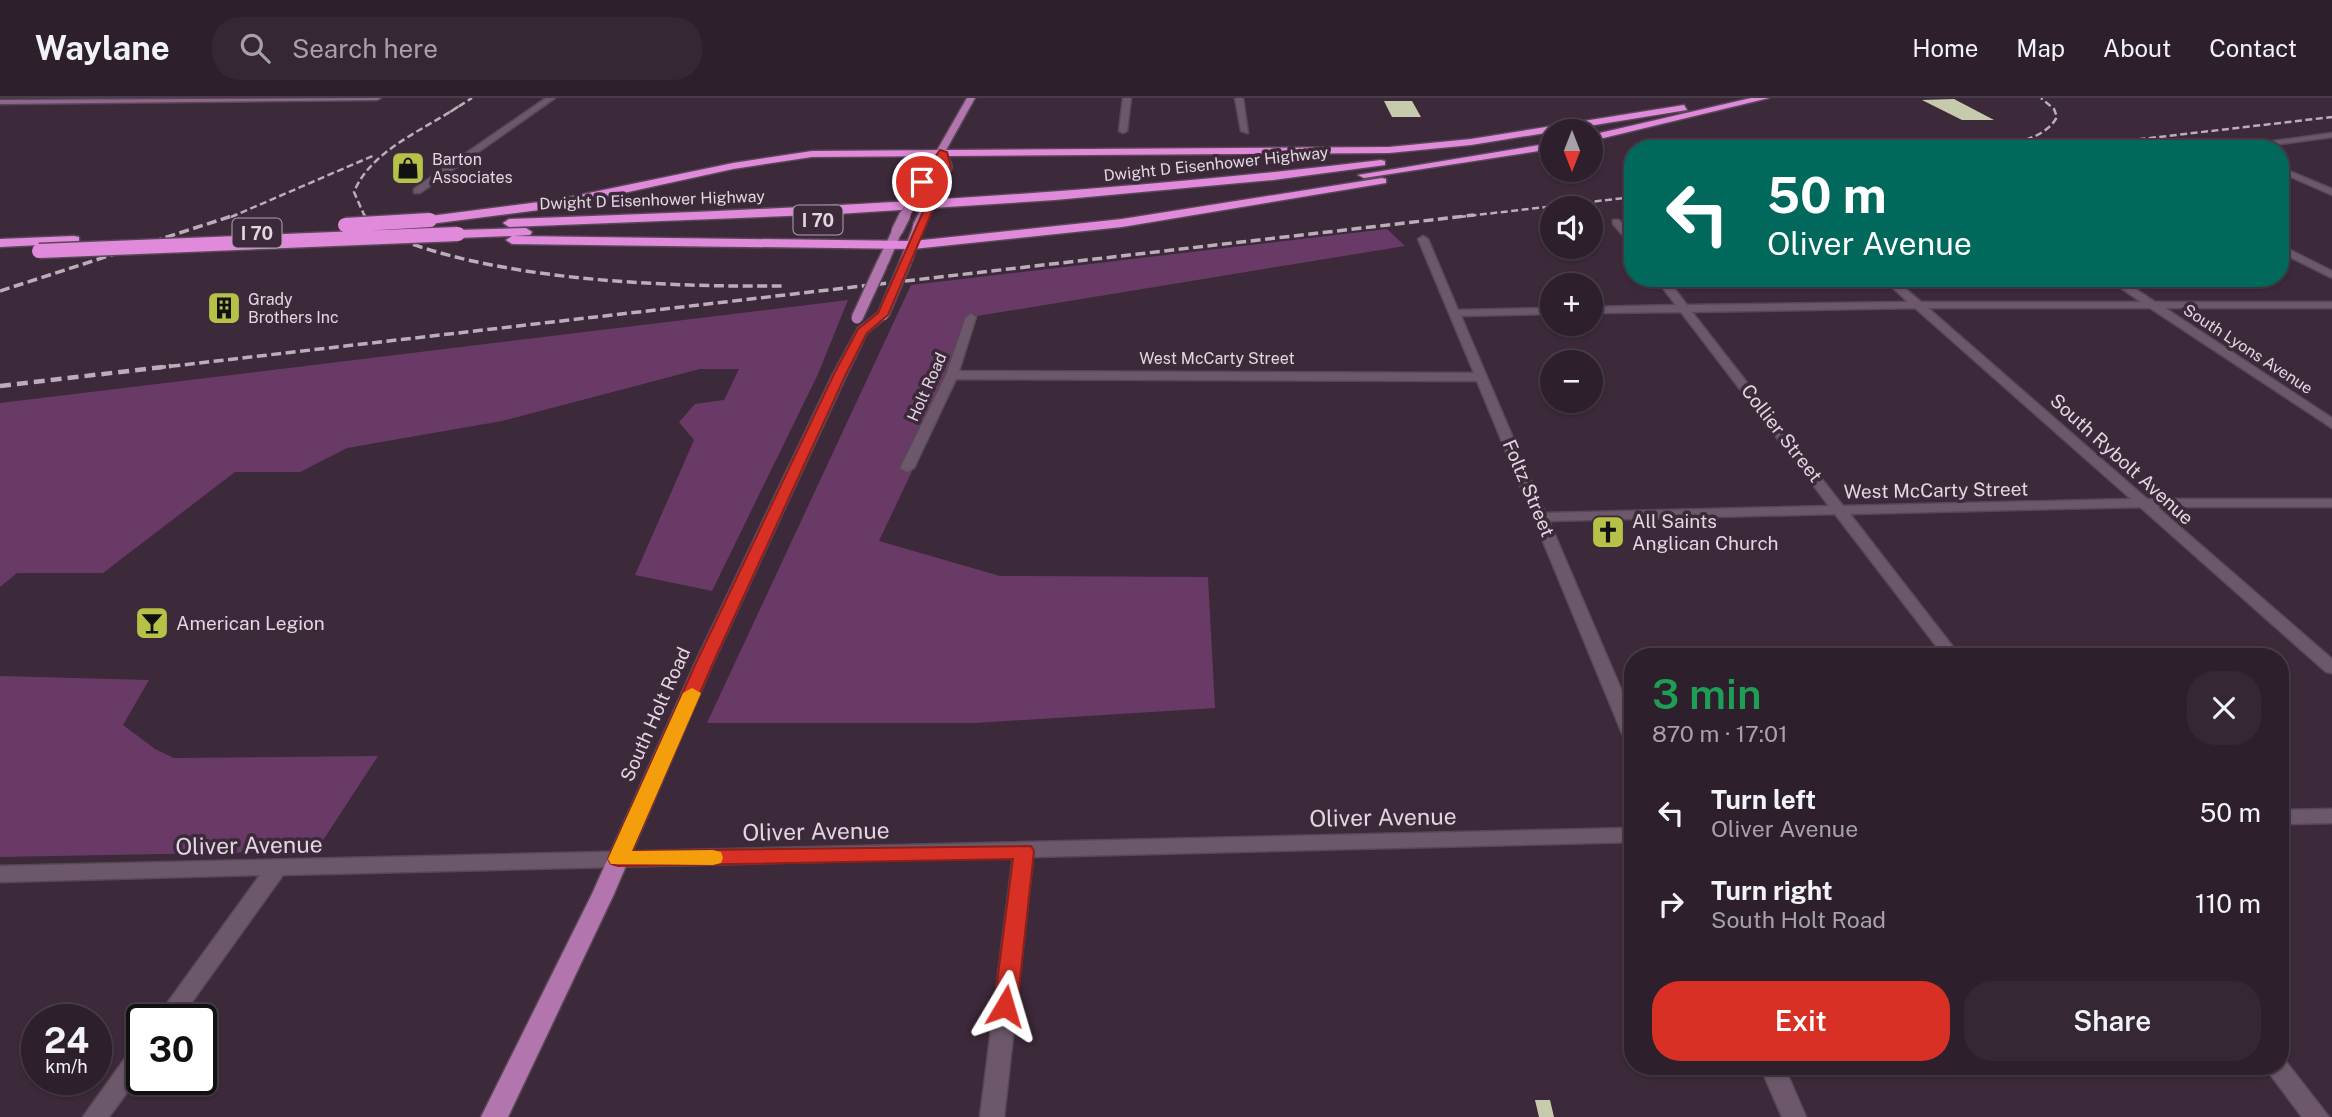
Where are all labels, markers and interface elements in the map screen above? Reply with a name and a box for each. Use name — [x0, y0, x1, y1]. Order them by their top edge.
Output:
search box — [212, 17, 702, 80]
text: Waylane — [35, 29, 170, 67]
icon: search — [236, 29, 274, 67]
text: Search here — [292, 33, 438, 64]
text: Home — [1912, 34, 1978, 62]
text: Map — [2016, 34, 2065, 62]
text: About — [2103, 34, 2171, 62]
text: Contact — [2209, 34, 2297, 62]
north arrow — [1540, 119, 1603, 182]
map controls — [1540, 119, 1603, 413]
street label: Dwight D Eisenhower Highway — [1103, 143, 1330, 185]
shop icon: Barton Associates — [389, 149, 427, 187]
place label: Barton Associates — [432, 150, 513, 187]
pin — [892, 152, 952, 212]
icon: arrive — [903, 163, 941, 201]
text: 50 m — [1767, 166, 1887, 224]
icon: left — [1652, 168, 1743, 259]
street label: Dwight D Eisenhower Highway — [539, 187, 766, 213]
button: sound — [1540, 196, 1603, 259]
road number: I 70 — [794, 205, 842, 234]
road number: I 70 — [232, 218, 282, 248]
text: Oliver Avenue — [1767, 225, 1972, 262]
button: + — [1540, 273, 1603, 336]
building icon: Grady Brothers Inc — [205, 289, 243, 327]
place label: Grady Brothers Inc — [248, 290, 339, 327]
street label: South Lyons Avenue — [2180, 300, 2316, 398]
street label: West McCarty Street — [1139, 349, 1295, 368]
street label: Holt Road — [903, 350, 951, 424]
button: − — [1540, 350, 1603, 413]
street label: Collier Street — [1737, 380, 1827, 486]
street label: South Rybolt Avenue — [2046, 389, 2198, 529]
street label: Foltz Street — [1499, 436, 1559, 540]
street label: West McCarty Street — [1844, 477, 2028, 503]
place label: All Saints Anglican Church — [1632, 510, 1779, 554]
church icon: All Saints Anglican Church — [1589, 513, 1627, 551]
bar icon: American Legion — [133, 604, 171, 642]
place label: American Legion — [176, 612, 325, 634]
street label: South Holt Road — [616, 643, 694, 785]
text: 3 min — [1652, 669, 1762, 718]
button: close — [2187, 671, 2261, 745]
text: 870 m · 17:01 — [1652, 720, 1788, 747]
text: Turn left — [1711, 784, 1816, 815]
icon: left — [1652, 794, 1690, 832]
text: 50 m — [2200, 797, 2261, 828]
street label: Oliver Avenue — [1309, 802, 1457, 832]
text: Oliver Avenue — [1711, 815, 1858, 842]
street label: Oliver Avenue — [742, 816, 890, 846]
street label: Oliver Avenue — [175, 830, 323, 860]
text: Turn right — [1711, 875, 1833, 906]
icon: right — [1652, 885, 1690, 923]
text: 110 m — [2195, 888, 2261, 919]
text: South Holt Road — [1711, 906, 1886, 933]
position arrow — [968, 969, 1042, 1043]
button: Exit — [1652, 981, 1950, 1061]
button: Share — [1964, 981, 2261, 1061]
speed limit sign: 30 — [126, 1004, 217, 1095]
text: 24 — [44, 1020, 89, 1061]
text: km/h — [45, 1056, 88, 1077]

